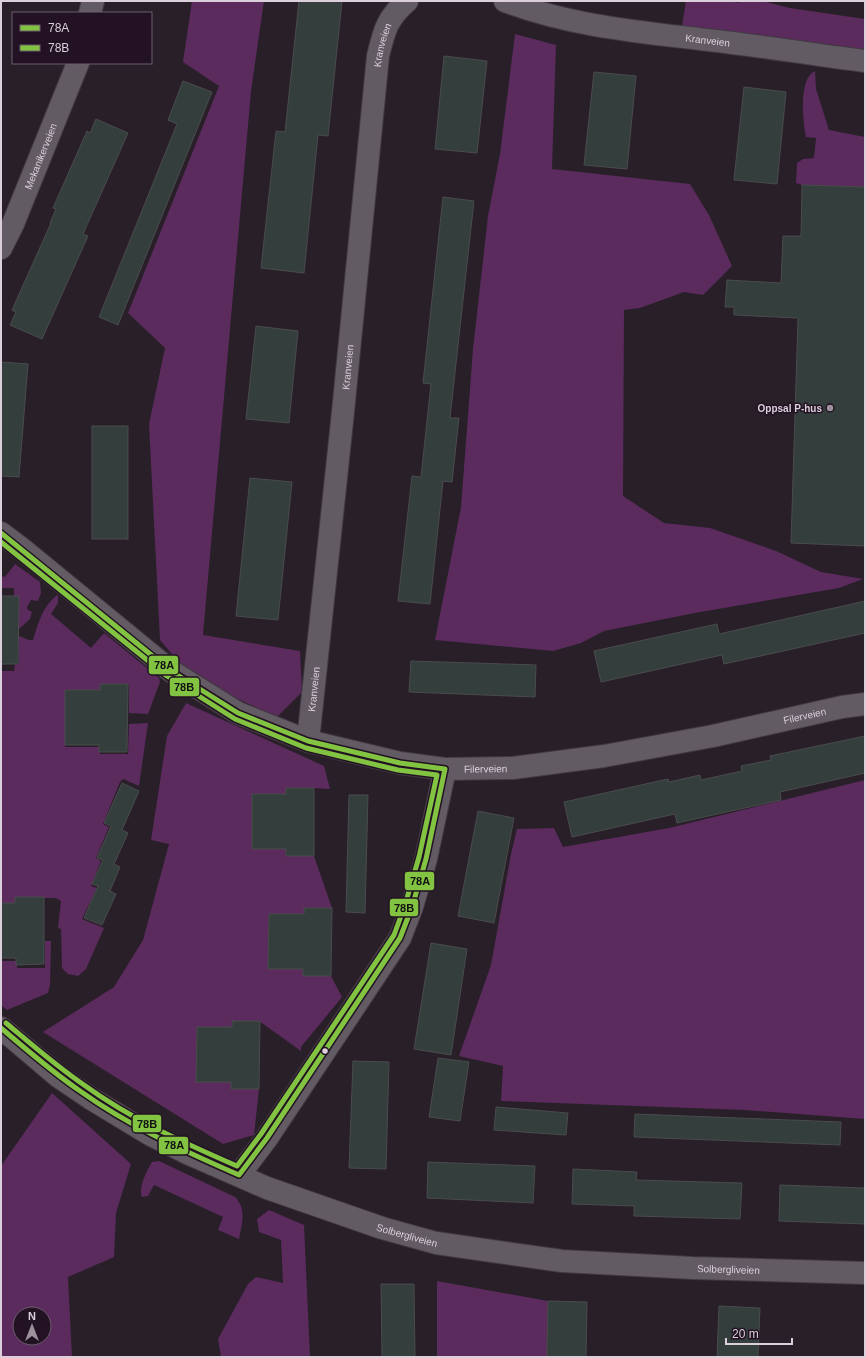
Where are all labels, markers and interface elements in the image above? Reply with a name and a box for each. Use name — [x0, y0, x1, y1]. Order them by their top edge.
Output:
legend — [12, 12, 152, 64]
text: 78A — [48, 21, 69, 35]
street label: Kranveien — [371, 21, 393, 68]
street label: Kranveien — [685, 32, 731, 48]
text: 78B — [48, 41, 69, 55]
street label: Mekanikerveien — [22, 122, 59, 191]
street label: Kranveien — [340, 344, 355, 390]
place label: Oppsal P-hus — [758, 403, 822, 414]
marker: Oppsal P-hus — [825, 403, 835, 413]
line badge: 78A — [148, 655, 179, 675]
text: 78A — [154, 659, 174, 671]
street label: Kranveien — [306, 666, 321, 712]
line badge: 78B — [169, 677, 200, 697]
text: 78B — [174, 681, 194, 693]
street label: Filerveien — [782, 705, 827, 726]
street label: Filerveien — [464, 763, 507, 774]
line badge: 78A — [404, 871, 435, 891]
text: 78A — [410, 875, 430, 887]
line badge: 78B — [389, 898, 419, 917]
text: 78B — [394, 902, 414, 914]
unlabelled marker — [320, 1046, 330, 1056]
line badge: 78B — [132, 1114, 162, 1133]
text: 78B — [137, 1118, 157, 1130]
line badge: 78A — [158, 1136, 189, 1155]
text: 78A — [164, 1139, 184, 1151]
street label: Solbergliveien — [375, 1221, 439, 1249]
street label: Solbergliveien — [697, 1263, 760, 1275]
north arrow — [12, 1306, 52, 1346]
text: N — [28, 1310, 36, 1322]
scale bar — [726, 1320, 792, 1346]
text: 20 m — [732, 1327, 759, 1341]

